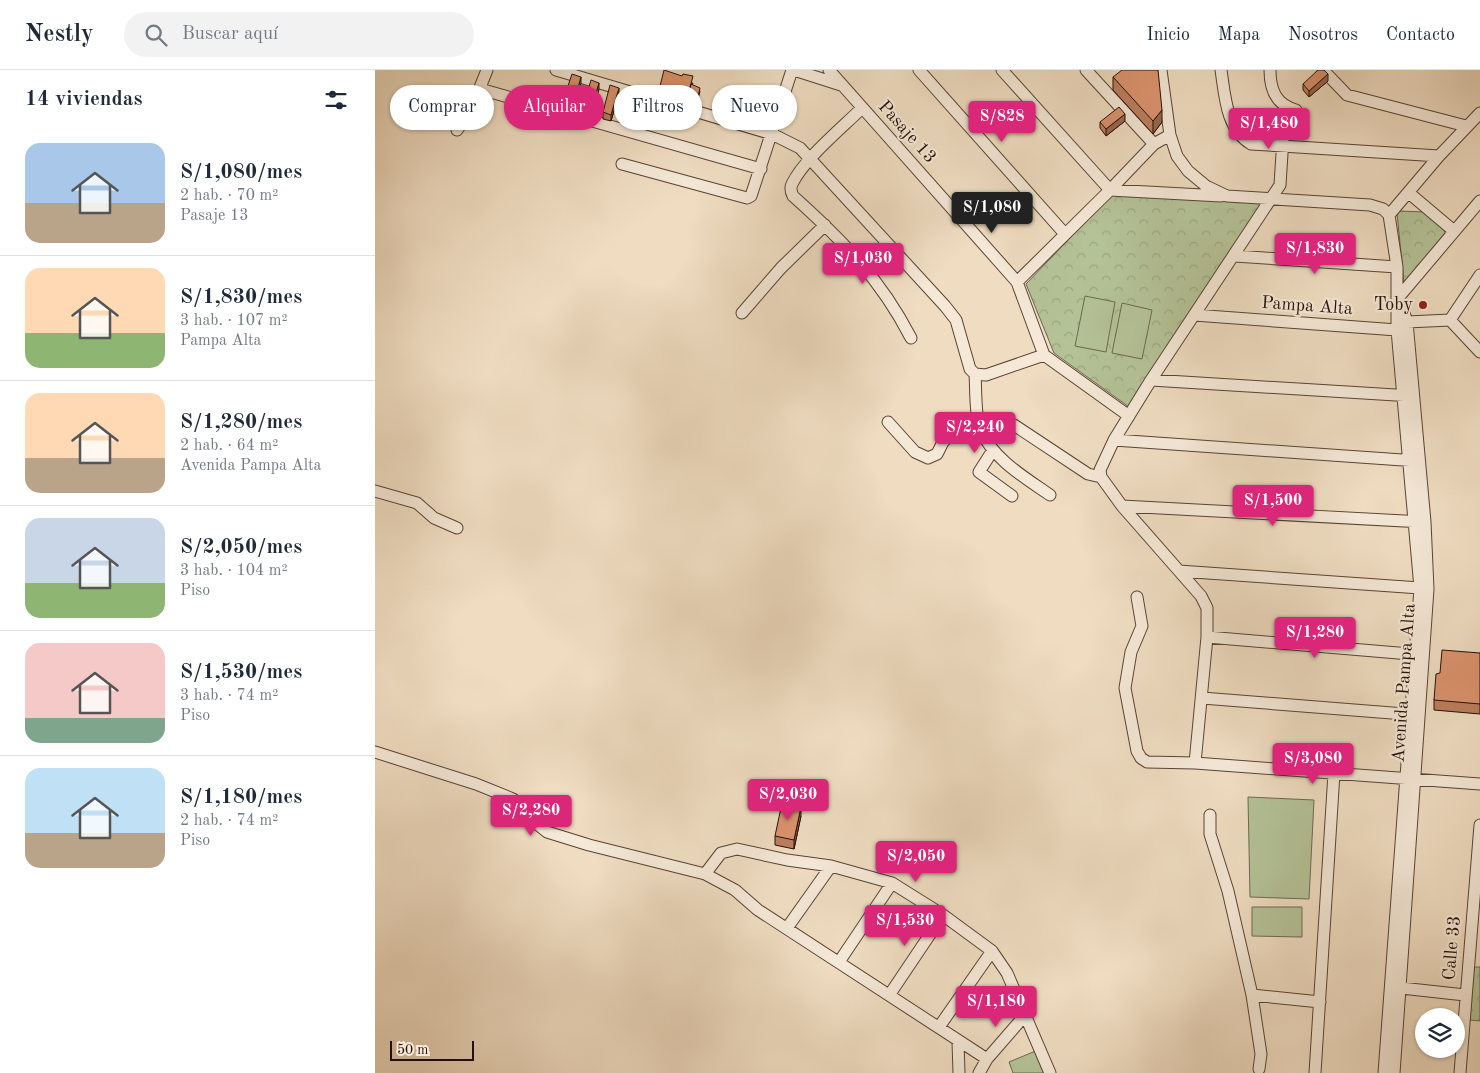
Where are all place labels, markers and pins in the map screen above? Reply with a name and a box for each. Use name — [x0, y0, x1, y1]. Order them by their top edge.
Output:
pin: S/828 — [967, 100, 1037, 143]
pin: S/1,480 — [1223, 108, 1315, 150]
pin: S/1,080 — [946, 191, 1038, 234]
pin: S/1,830 — [1269, 232, 1361, 275]
pin: S/1,030 — [817, 242, 909, 285]
place label: Toby — [1374, 296, 1413, 314]
marker: Toby — [1417, 299, 1429, 311]
pin: S/2,240 — [929, 412, 1021, 454]
pin: S/1,500 — [1227, 484, 1319, 527]
pin: S/1,280 — [1269, 616, 1361, 659]
pin: S/3,080 — [1267, 742, 1359, 785]
pin: S/2,030 — [742, 778, 834, 821]
pin: S/2,280 — [485, 794, 577, 837]
pin: S/2,050 — [870, 840, 962, 883]
pin: S/1,530 — [859, 904, 951, 947]
pin: S/1,180 — [950, 986, 1042, 1028]

